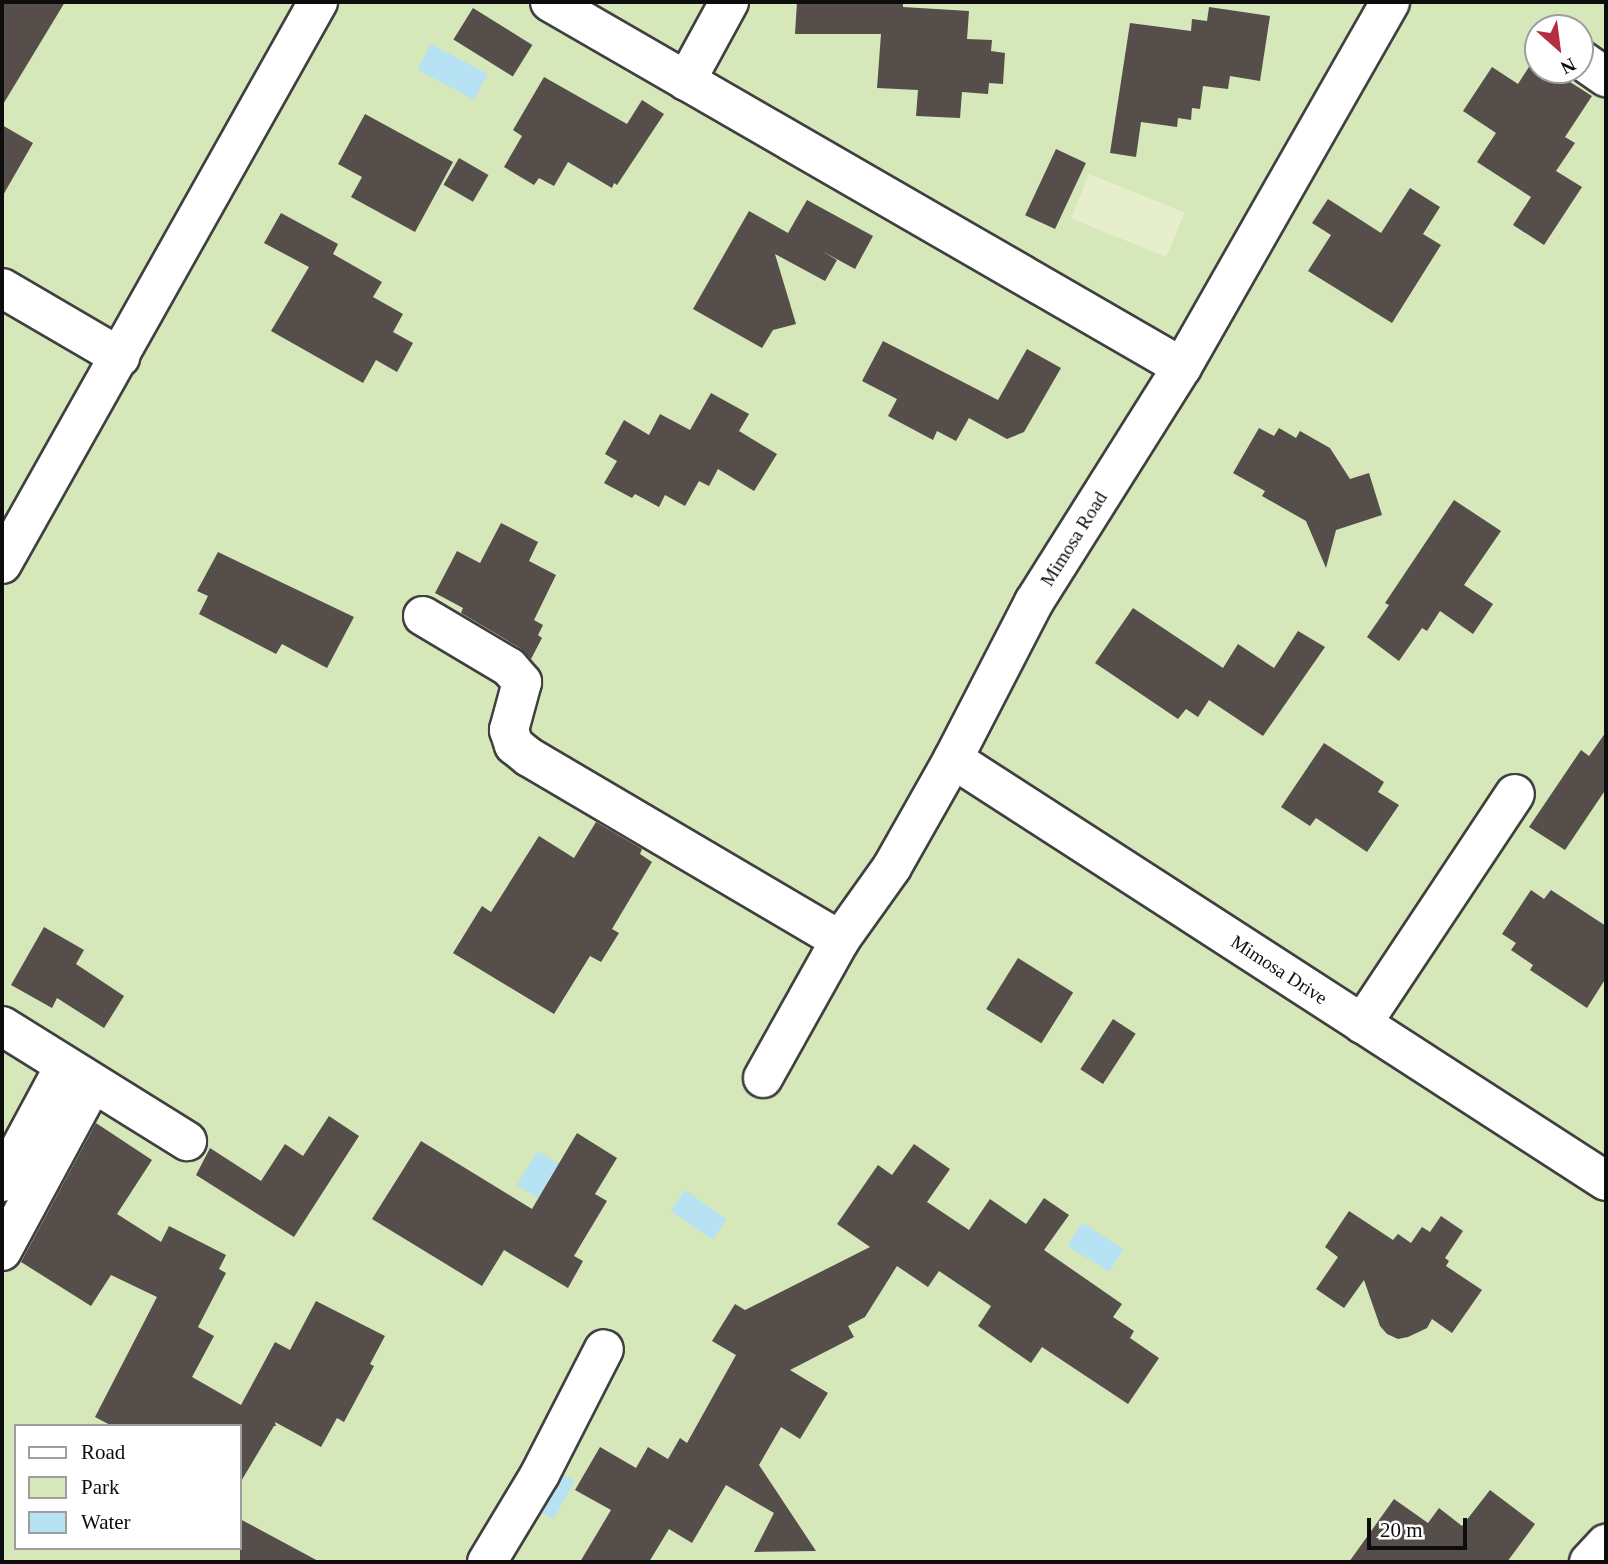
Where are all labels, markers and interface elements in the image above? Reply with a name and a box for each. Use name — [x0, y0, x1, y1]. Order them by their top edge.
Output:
north arrow — [1524, 14, 1594, 84]
text: N — [1557, 54, 1579, 79]
street label: Mimosa Road — [1036, 488, 1112, 590]
street label: Mimosa Drive — [1227, 930, 1331, 1010]
legend — [14, 1424, 242, 1550]
text: Road — [81, 1440, 125, 1464]
text: Park — [81, 1475, 120, 1499]
scale bar — [1370, 1504, 1470, 1548]
text: Water — [81, 1510, 131, 1534]
text: 20 m — [1380, 1518, 1423, 1542]

